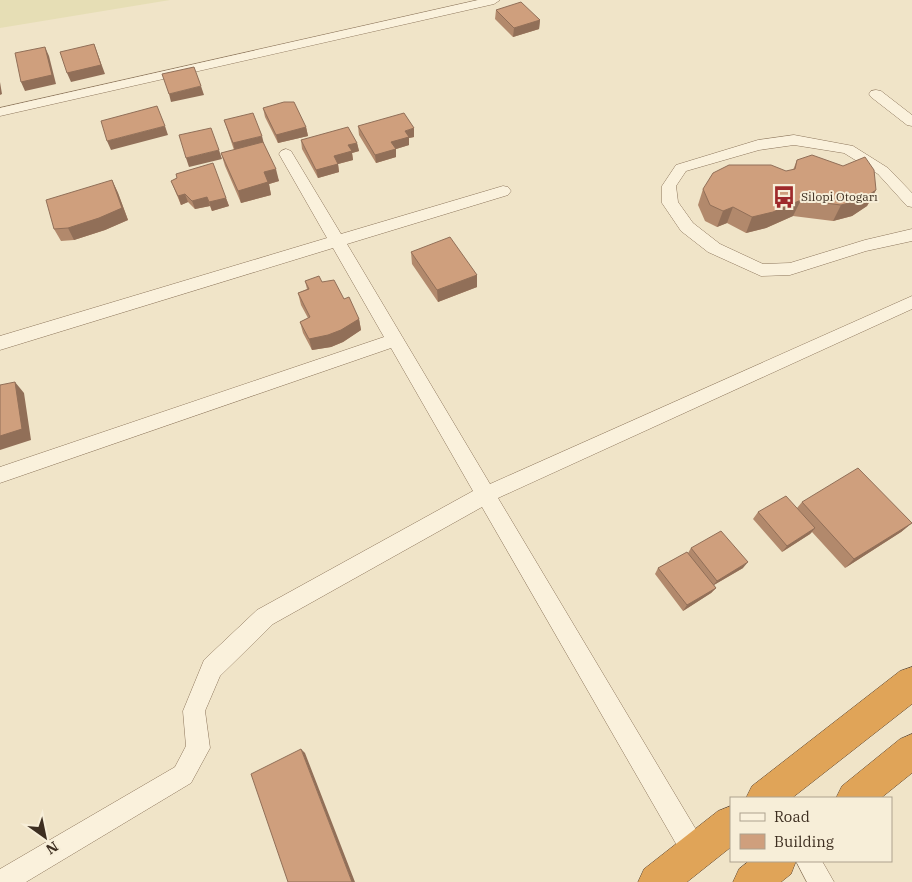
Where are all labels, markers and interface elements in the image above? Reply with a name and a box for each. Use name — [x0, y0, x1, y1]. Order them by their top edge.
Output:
bus stop icon: Silopi Otogarı — [771, 184, 797, 210]
place label: Silopi Otogarı — [801, 189, 878, 204]
legend — [730, 797, 892, 862]
text: Road — [774, 807, 810, 826]
north arrow — [20, 812, 70, 862]
text: Building — [774, 832, 834, 851]
text: N — [43, 837, 62, 858]

